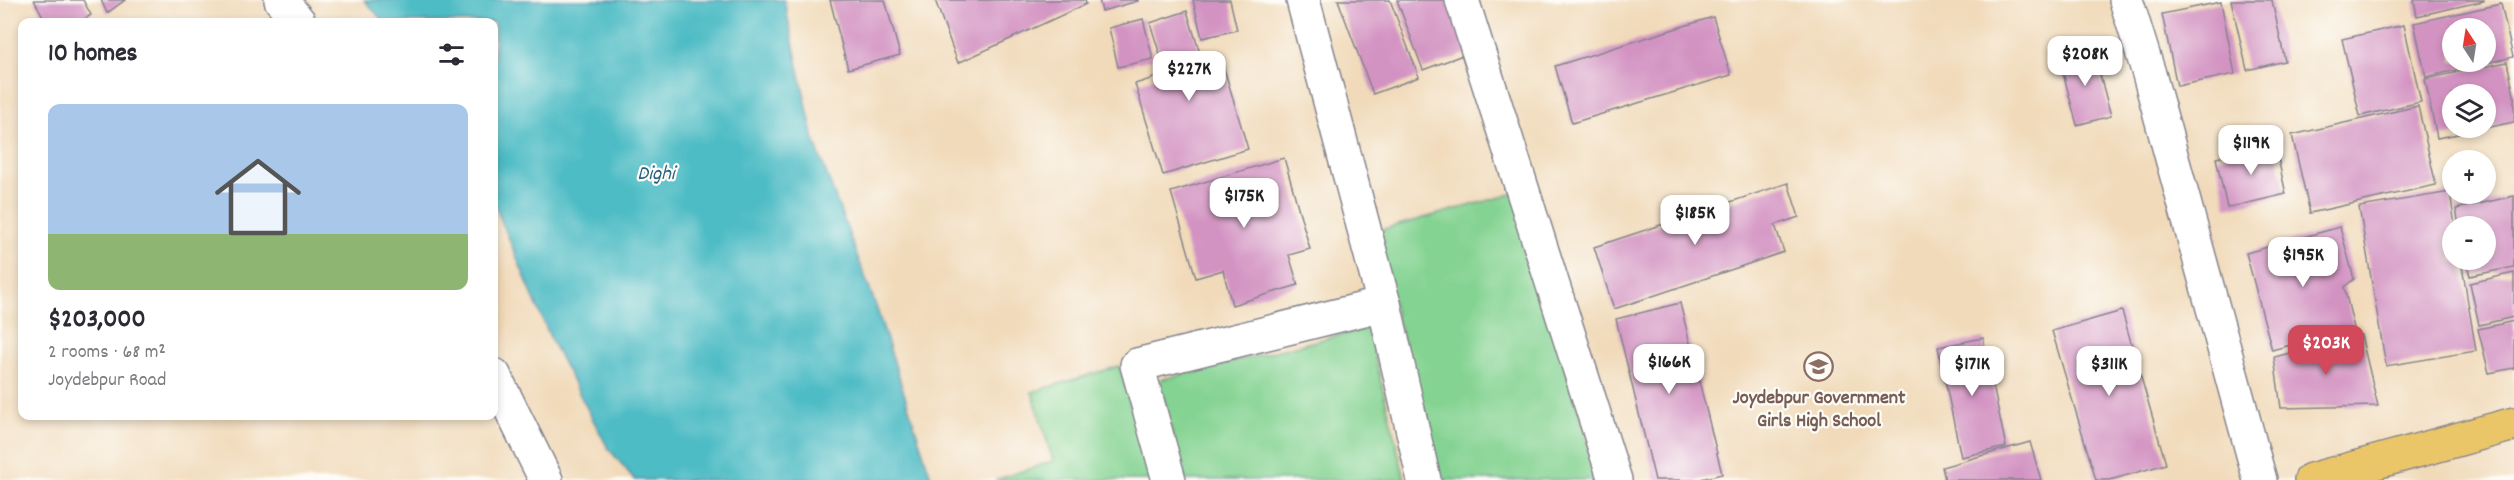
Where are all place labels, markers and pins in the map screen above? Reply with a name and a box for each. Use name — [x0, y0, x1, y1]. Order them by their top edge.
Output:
pin: $208K — [2043, 36, 2127, 87]
pin: $227K — [1147, 51, 1231, 102]
pin: $119K — [2209, 125, 2293, 176]
pin: $175K — [1202, 178, 1286, 229]
pin: $185K — [1653, 195, 1737, 246]
pin: $195K — [2261, 237, 2345, 288]
pin: $203K — [2284, 325, 2368, 376]
pin: $166K — [1627, 344, 1711, 395]
pin: $171K — [1930, 346, 2014, 397]
pin: $311K — [2067, 346, 2151, 397]
school or university icon: Joydebpur Government Girls High School — [1803, 350, 1835, 382]
place label: Joydebpur Government Girls High School — [1733, 385, 1906, 436]

